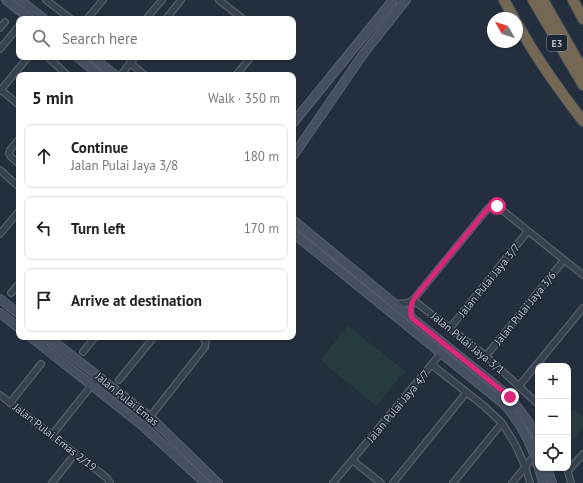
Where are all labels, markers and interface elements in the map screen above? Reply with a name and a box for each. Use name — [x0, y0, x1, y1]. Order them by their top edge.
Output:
north arrow — [487, 12, 523, 48]
search box — [16, 16, 296, 60]
icon: search — [30, 27, 52, 49]
text: Search here — [62, 29, 138, 48]
road number: E3 — [547, 35, 567, 51]
text: 5 min — [32, 87, 73, 109]
text: Walk · 350 m — [208, 90, 280, 107]
text: Continue — [71, 138, 128, 157]
icon: ahead — [33, 145, 55, 167]
text: 180 m — [244, 148, 279, 165]
text: Jalan Pulai Jaya 3/8 — [71, 157, 178, 174]
route start — [488, 197, 506, 215]
icon: left — [33, 217, 55, 239]
text: Turn left — [71, 219, 125, 238]
text: 170 m — [244, 220, 279, 237]
street label: Jalan Pulai Jaya 3/7 — [454, 240, 523, 320]
street label: Jalan Pulai Jaya 3/6 — [490, 268, 559, 348]
icon: arrive — [33, 289, 55, 311]
text: Arrive at destination — [71, 291, 202, 310]
street label: Jalan Pulai Jaya 3/1 — [428, 308, 508, 377]
map controls — [535, 363, 571, 471]
button: + — [535, 363, 571, 399]
street label: Jalan Pulai Jaya 4/7 — [363, 367, 432, 446]
street label: Jalan Pulai Emas — [92, 369, 162, 429]
route end — [501, 388, 519, 406]
street label: Jalan Pulai Emas 2/19 — [10, 399, 100, 474]
button: − — [535, 399, 571, 435]
button: locate — [535, 435, 571, 471]

